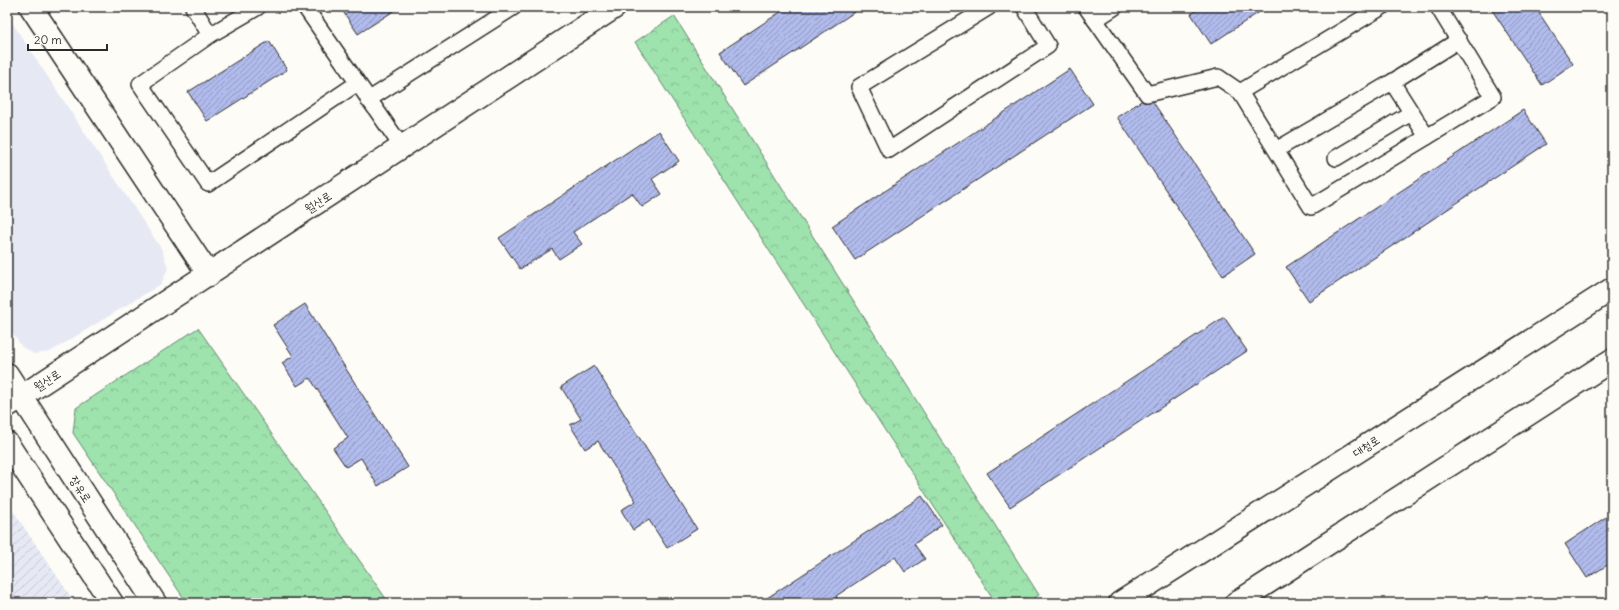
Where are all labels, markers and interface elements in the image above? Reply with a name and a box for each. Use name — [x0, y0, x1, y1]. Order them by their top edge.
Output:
scale bar — [28, 26, 107, 52]
text: 20 m — [34, 32, 62, 47]
street label: 월산로 — [302, 188, 334, 216]
street label: 월산로 — [31, 366, 63, 394]
street label: 대청로 — [1350, 432, 1382, 460]
street label: 장유로 — [67, 473, 95, 505]

